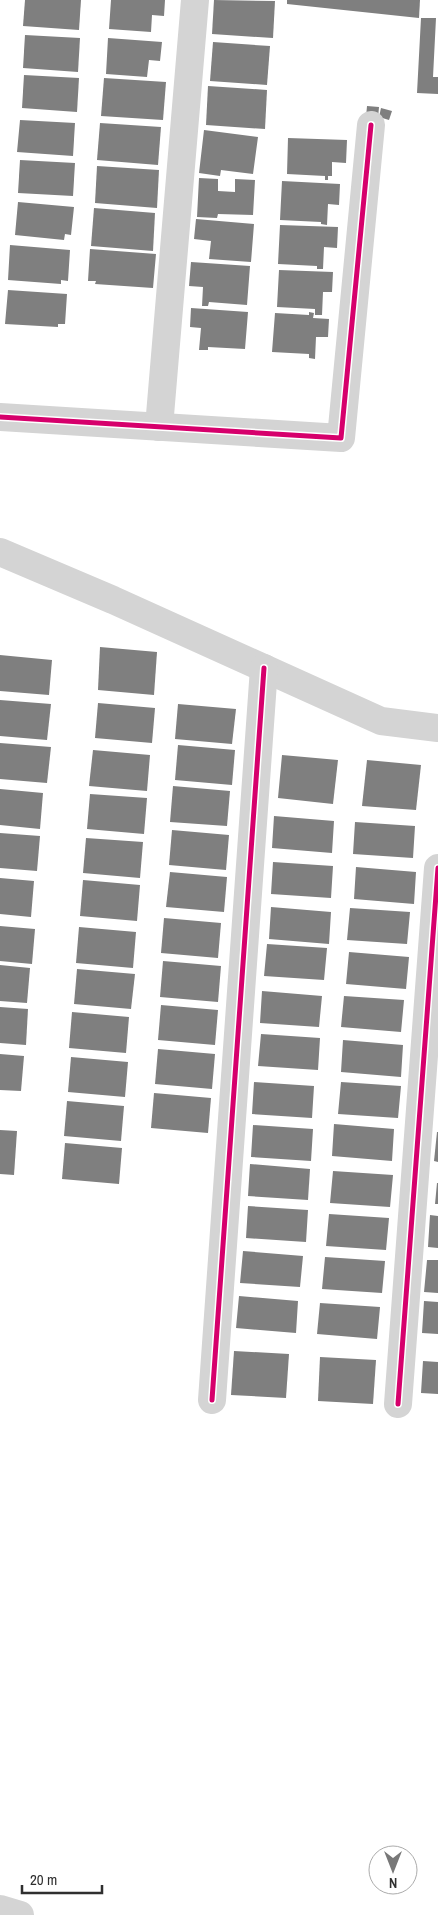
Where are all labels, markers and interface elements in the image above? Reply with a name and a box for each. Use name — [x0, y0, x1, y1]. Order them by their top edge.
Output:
north arrow — [368, 1845, 418, 1895]
scale bar — [22, 1862, 102, 1894]
text: 20 m — [30, 1869, 57, 1890]
text: N — [389, 1874, 397, 1892]

